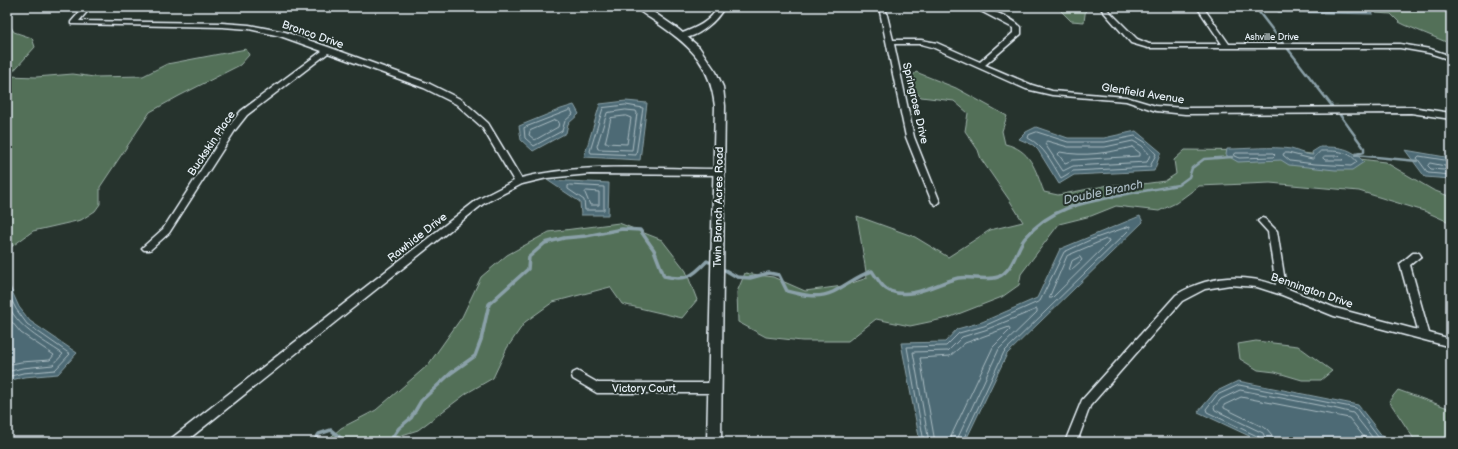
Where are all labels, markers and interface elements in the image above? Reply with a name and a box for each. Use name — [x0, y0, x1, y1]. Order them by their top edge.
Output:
street label: Bronco Drive — [280, 18, 346, 51]
street label: Ashville Drive — [1245, 32, 1300, 43]
street label: Springrose Drive — [900, 61, 931, 145]
street label: Glenfield Avenue — [1101, 81, 1186, 107]
street label: Buckskin Place — [185, 108, 238, 178]
street label: Twin Branch Acres Road — [711, 146, 726, 268]
water label: Double Branch — [1062, 177, 1145, 208]
street label: Rawhide Drive — [385, 210, 450, 265]
street label: Bennington Drive — [1269, 270, 1355, 311]
street label: Victory Court — [612, 382, 677, 395]

